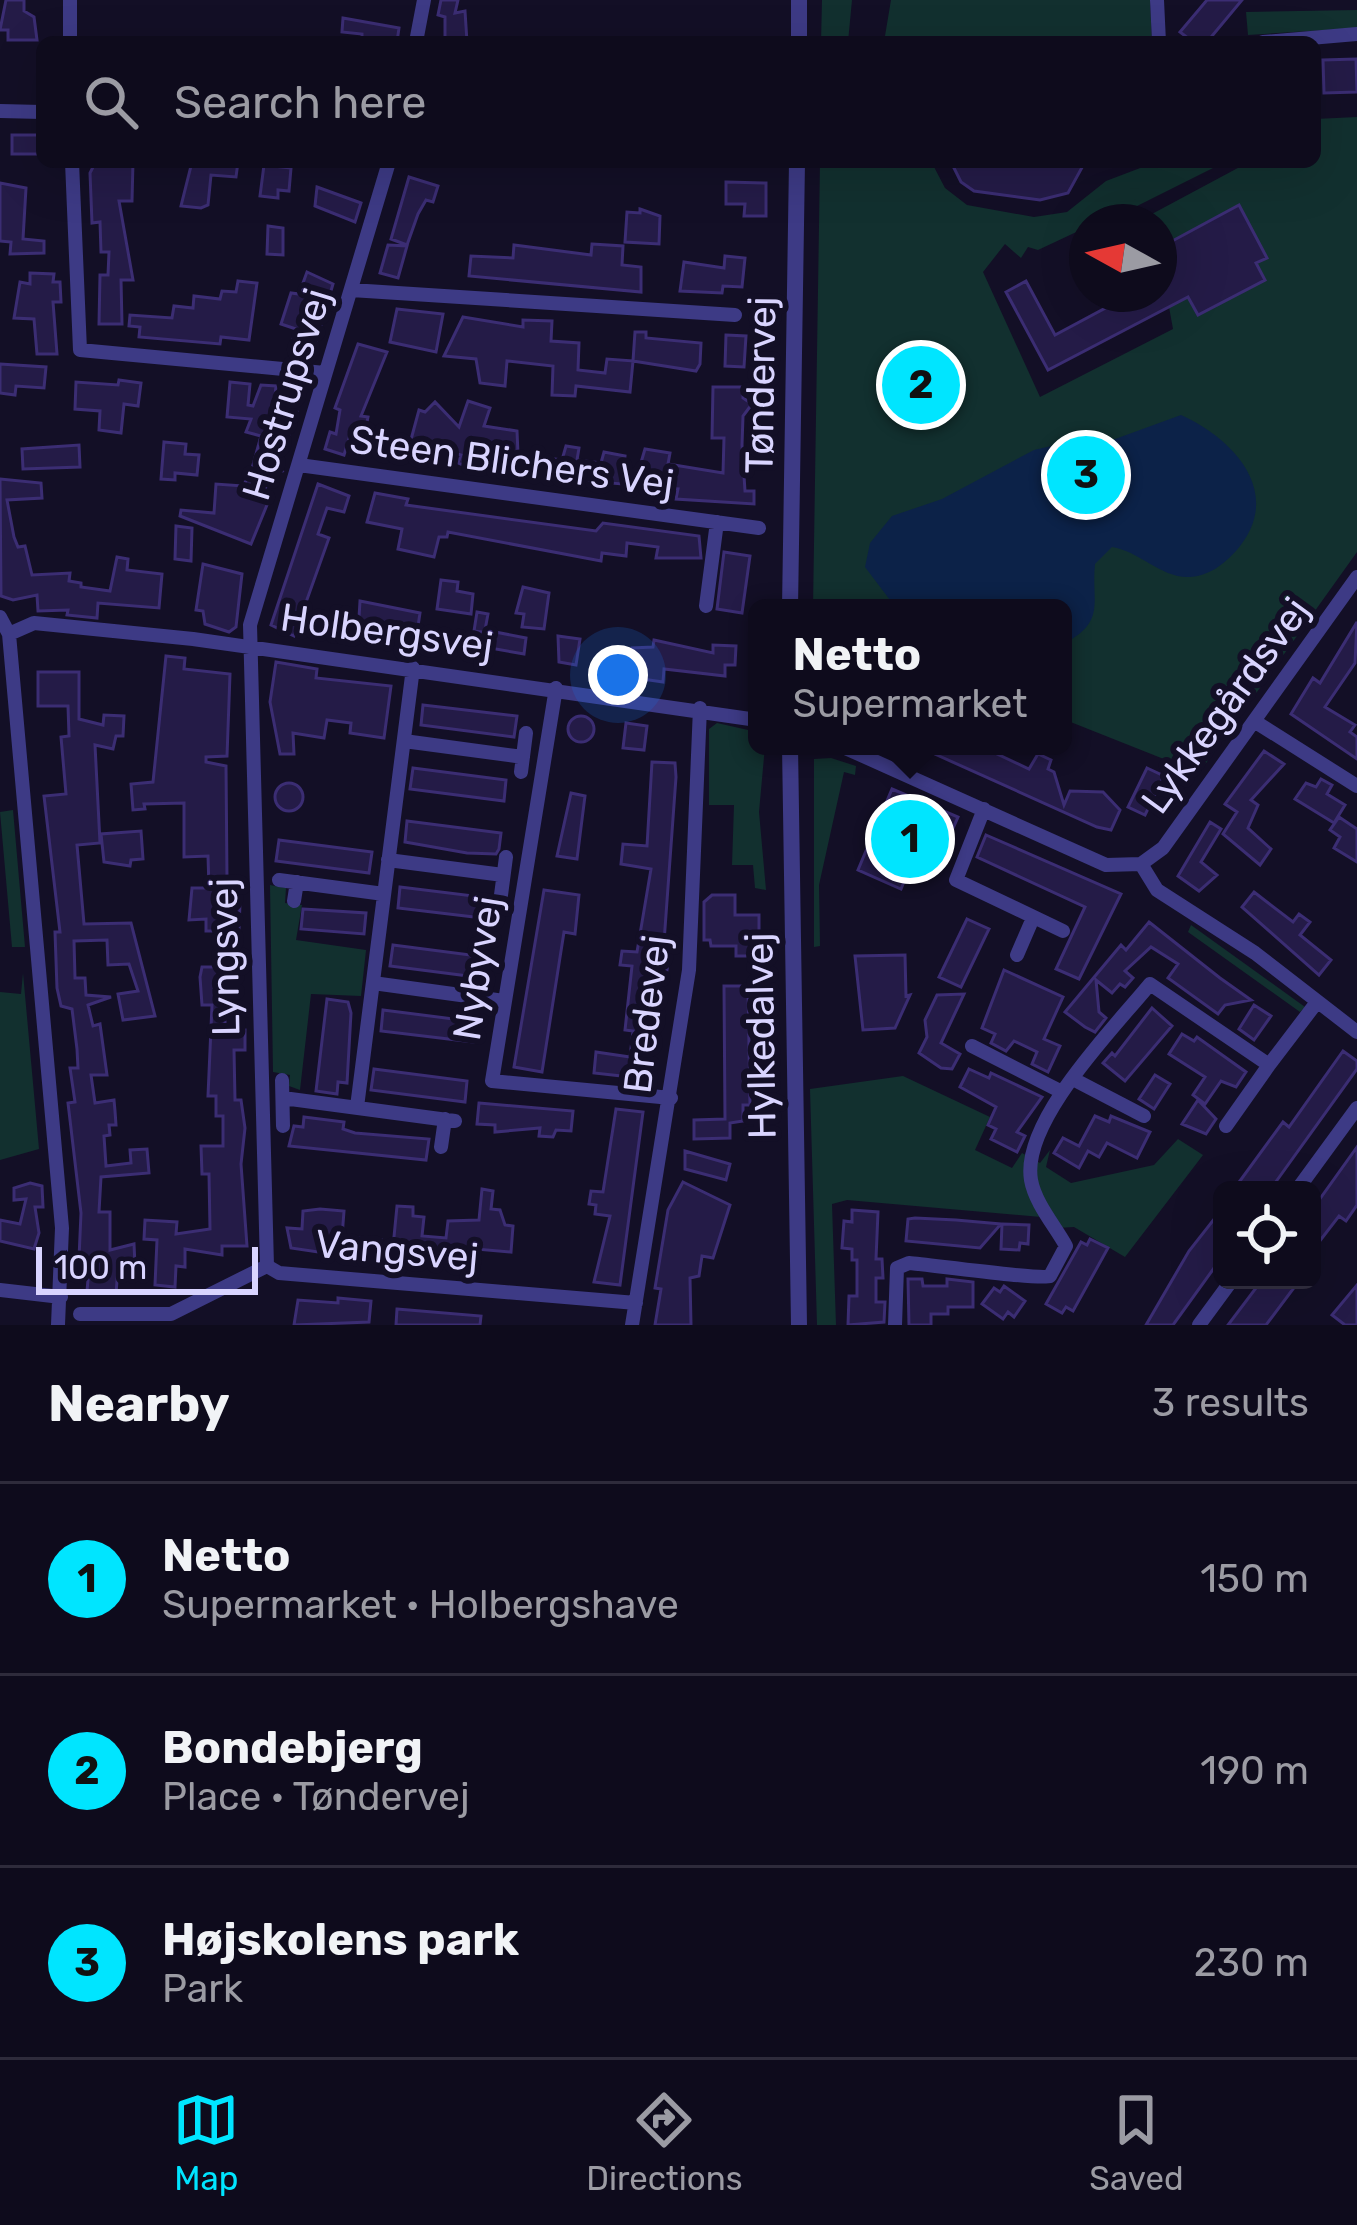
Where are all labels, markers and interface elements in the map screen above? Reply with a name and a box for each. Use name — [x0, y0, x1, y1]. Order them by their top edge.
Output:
search box — [36, 36, 1321, 168]
icon: search — [78, 69, 144, 135]
text: Search here — [174, 76, 426, 129]
north arrow — [1069, 204, 1177, 312]
street label: Hostrupsvej — [233, 283, 341, 506]
street label: Tøndervej — [736, 296, 786, 474]
pin: 2 — [882, 340, 960, 430]
street label: Steen Blichers Vej — [347, 416, 677, 508]
pin: 3 — [1047, 430, 1125, 520]
street label: Lykkegårdsvej — [1132, 589, 1319, 822]
street label: Holbergsvej — [278, 594, 496, 670]
popup — [748, 599, 1072, 755]
text: Netto — [793, 628, 921, 681]
your location — [588, 645, 648, 705]
text: Supermarket — [793, 681, 1027, 727]
pin: 1 — [871, 794, 949, 884]
street label: Lyngsvej — [201, 877, 249, 1037]
street label: Nybyvej — [444, 893, 512, 1043]
street label: Bredevej — [614, 932, 680, 1096]
street label: Hylkedalvej — [736, 932, 786, 1140]
map controls — [1213, 1181, 1321, 1289]
button: locate — [1213, 1181, 1321, 1289]
street label: Vangsvej — [313, 1221, 480, 1281]
scale bar — [36, 1241, 258, 1294]
text: 100 m — [54, 1248, 147, 1287]
text: Nearby — [48, 1373, 230, 1434]
text: 3 results — [1152, 1380, 1309, 1426]
text: Netto — [162, 1529, 291, 1582]
text: 1 — [77, 1556, 97, 1602]
text: 150 m — [1200, 1556, 1309, 1602]
text: Supermarket · Holbergshave — [162, 1582, 679, 1628]
text: Bondebjerg — [162, 1721, 423, 1774]
text: 2 — [74, 1748, 100, 1794]
text: 190 m — [1200, 1748, 1309, 1794]
text: Place · Tøndervej — [162, 1774, 470, 1820]
text: Højskolens park — [162, 1913, 519, 1966]
text: 3 — [74, 1940, 100, 1986]
text: 230 m — [1194, 1940, 1309, 1986]
text: Park — [162, 1966, 243, 2012]
tab: Map — [173, 2087, 239, 2198]
tab: Directions — [586, 2087, 743, 2198]
tab: Saved — [1089, 2087, 1184, 2198]

